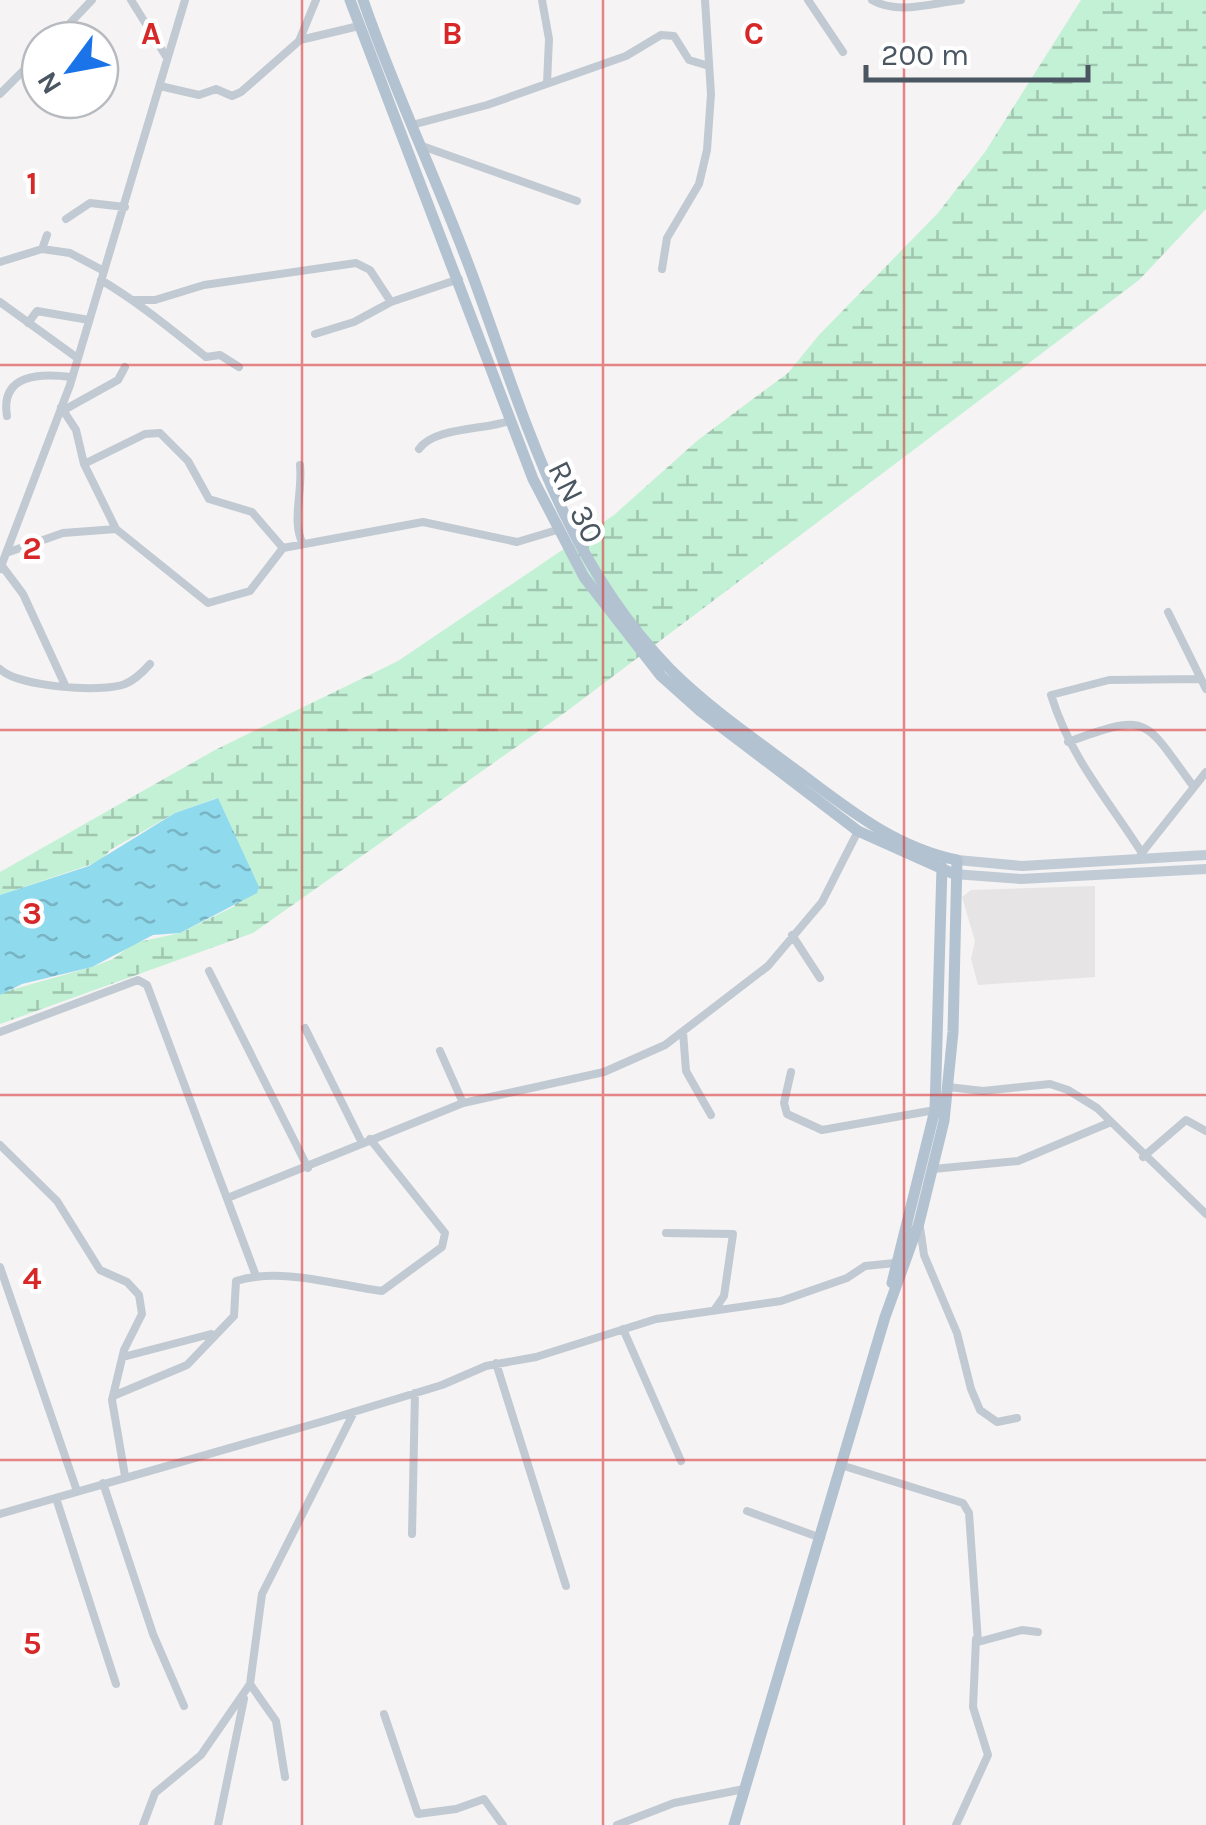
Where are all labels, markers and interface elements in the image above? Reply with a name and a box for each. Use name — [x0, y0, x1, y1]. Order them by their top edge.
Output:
text: A — [141, 15, 161, 52]
text: B — [442, 15, 462, 52]
text: C — [744, 15, 764, 52]
north arrow — [20, 20, 120, 120]
scale bar — [866, 20, 1088, 82]
text: 200 m — [881, 37, 969, 73]
text: N — [30, 66, 69, 100]
text: 1 — [26, 165, 38, 202]
street label: RN 30 — [540, 455, 612, 549]
text: 2 — [22, 530, 42, 567]
text: 3 — [22, 895, 42, 932]
text: 4 — [22, 1260, 42, 1297]
text: 5 — [23, 1625, 41, 1662]

